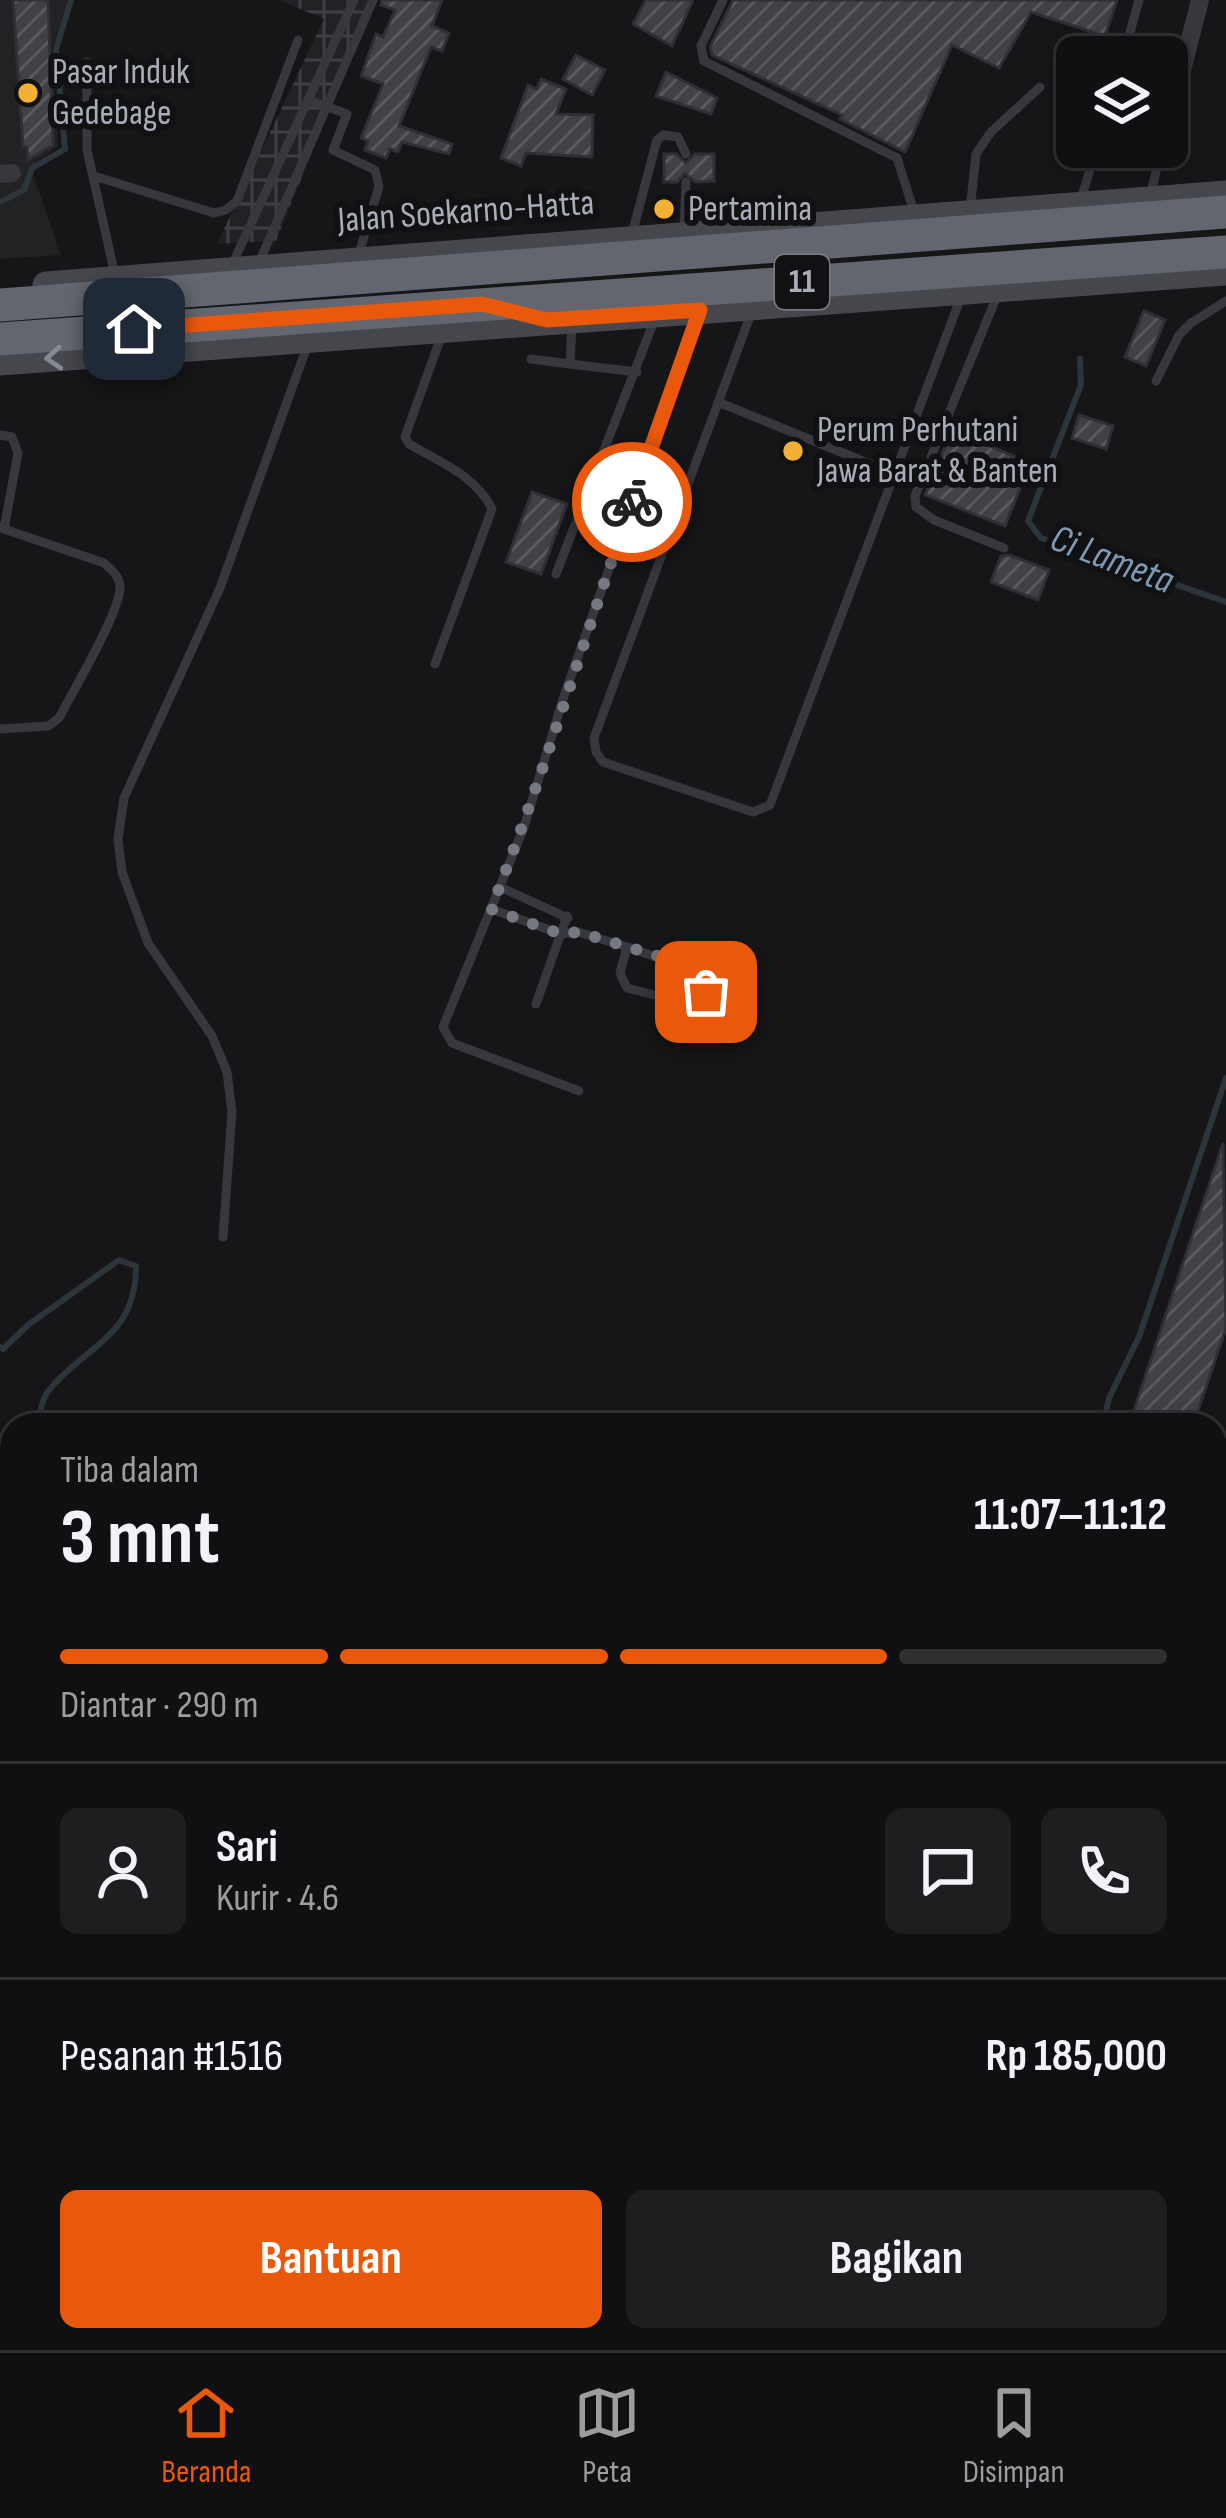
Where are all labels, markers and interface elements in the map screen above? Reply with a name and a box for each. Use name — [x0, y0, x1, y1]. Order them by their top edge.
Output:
map controls — [1056, 36, 1188, 168]
button: layers — [1056, 36, 1188, 168]
place label: Pasar Induk Gedebage — [52, 51, 190, 135]
marker: Pasar Induk Gedebage — [15, 80, 41, 106]
street label: Jalan Soekarno-Hatta — [335, 182, 596, 242]
place label: Pertamina — [688, 188, 812, 231]
marker: Pertamina — [651, 196, 677, 222]
road number: 11 — [775, 255, 829, 309]
pin — [83, 278, 185, 380]
icon: home — [101, 296, 167, 362]
one-way arrow — [44, 344, 63, 370]
place label: Perum Perhutani Jawa Barat & Banten — [816, 409, 1058, 493]
marker: Perum Perhutani Jawa Barat & Banten — [780, 438, 806, 464]
courier — [572, 442, 692, 562]
icon: bike — [599, 469, 665, 535]
water label: Ci Lameta — [1044, 515, 1180, 605]
pin — [655, 941, 757, 1043]
icon: bag — [673, 959, 739, 1025]
text: Tiba dalam — [60, 1447, 199, 1494]
text: 11:07–11:12 — [974, 1488, 1167, 1543]
text: 3 mnt — [60, 1492, 220, 1585]
text: Diantar · 290 m — [60, 1682, 258, 1729]
button: person — [60, 1808, 186, 1934]
button: chat — [885, 1808, 1011, 1934]
button: phone — [1041, 1808, 1167, 1934]
text: Sari — [216, 1820, 278, 1875]
text: Kurir · 4.6 — [216, 1875, 339, 1922]
text: Pesanan #1516 — [60, 2029, 283, 2084]
text: Rp 185,000 — [985, 2029, 1167, 2084]
button: Bantuan — [60, 2190, 602, 2328]
button: Bagikan — [626, 2190, 1167, 2328]
tab: Beranda — [161, 2380, 252, 2492]
tab: Peta — [574, 2380, 640, 2492]
tab: Disimpan — [963, 2380, 1065, 2492]

